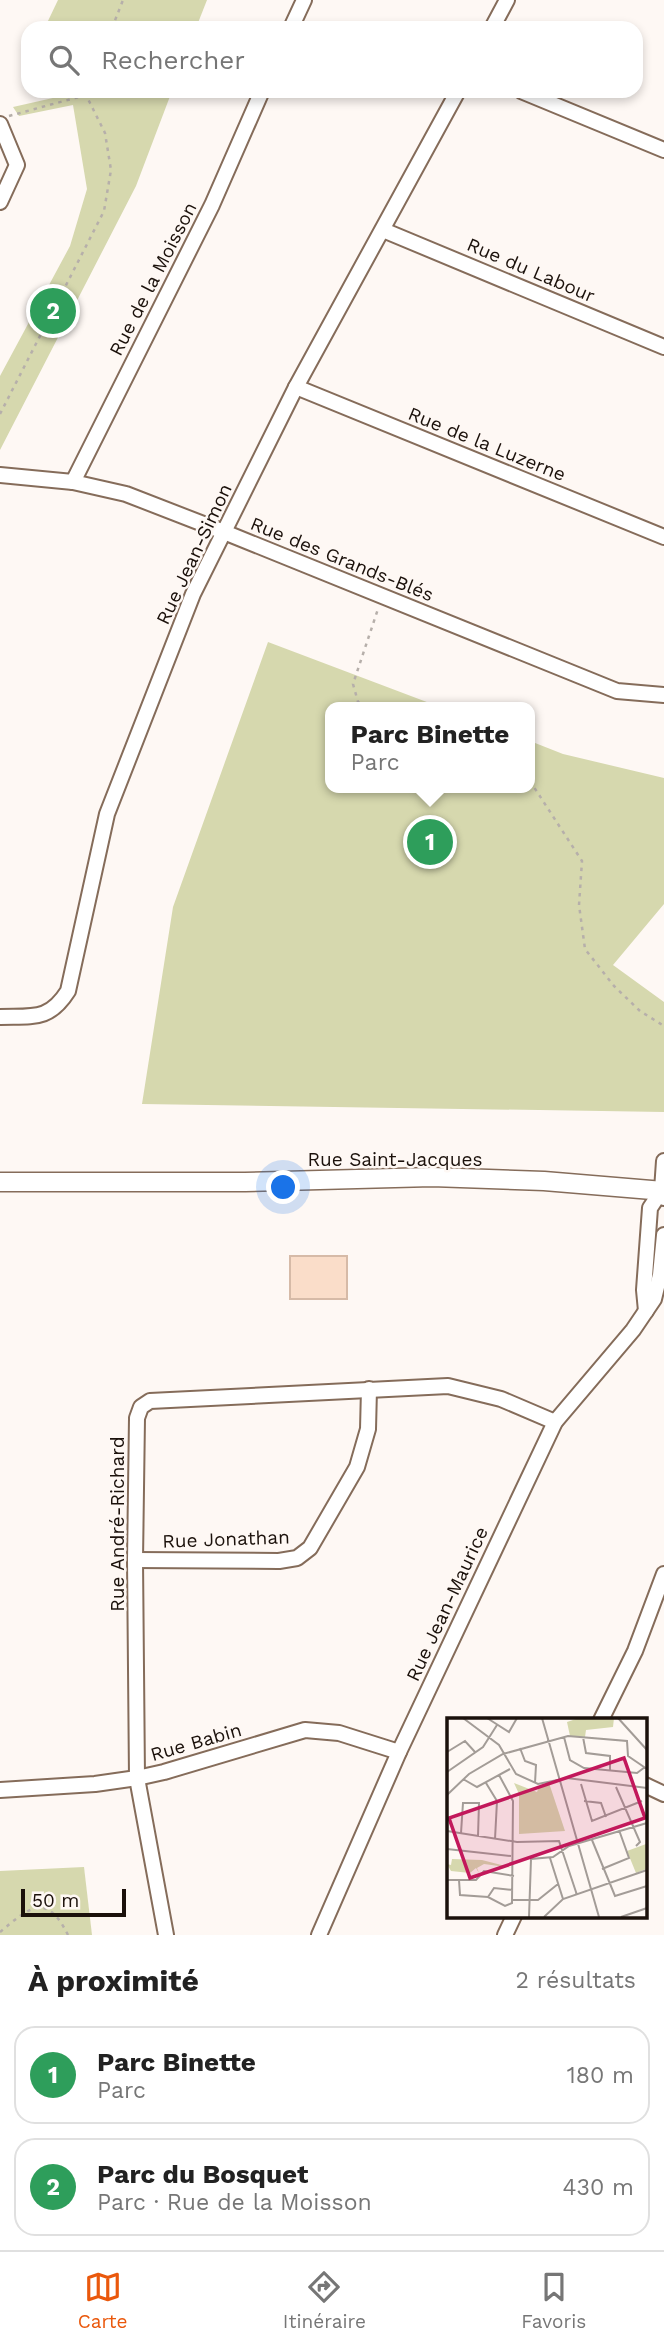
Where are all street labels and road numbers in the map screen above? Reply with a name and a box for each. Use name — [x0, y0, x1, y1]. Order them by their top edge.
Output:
street label: Rue de la Moisson — [104, 198, 202, 360]
street label: Rue du Labour — [464, 233, 599, 307]
street label: Rue de la Luzerne — [405, 402, 569, 486]
street label: Rue Jean-Simon — [151, 480, 237, 628]
street label: Rue des Grands-Blés — [247, 512, 437, 606]
street label: Rue Saint-Jacques — [308, 1148, 482, 1171]
street label: Rue André-Richard — [106, 1436, 129, 1612]
street label: Rue Jean-Maurice — [401, 1523, 493, 1685]
street label: Rue Jonathan — [162, 1525, 290, 1553]
street label: Rue Babin — [148, 1718, 244, 1766]

